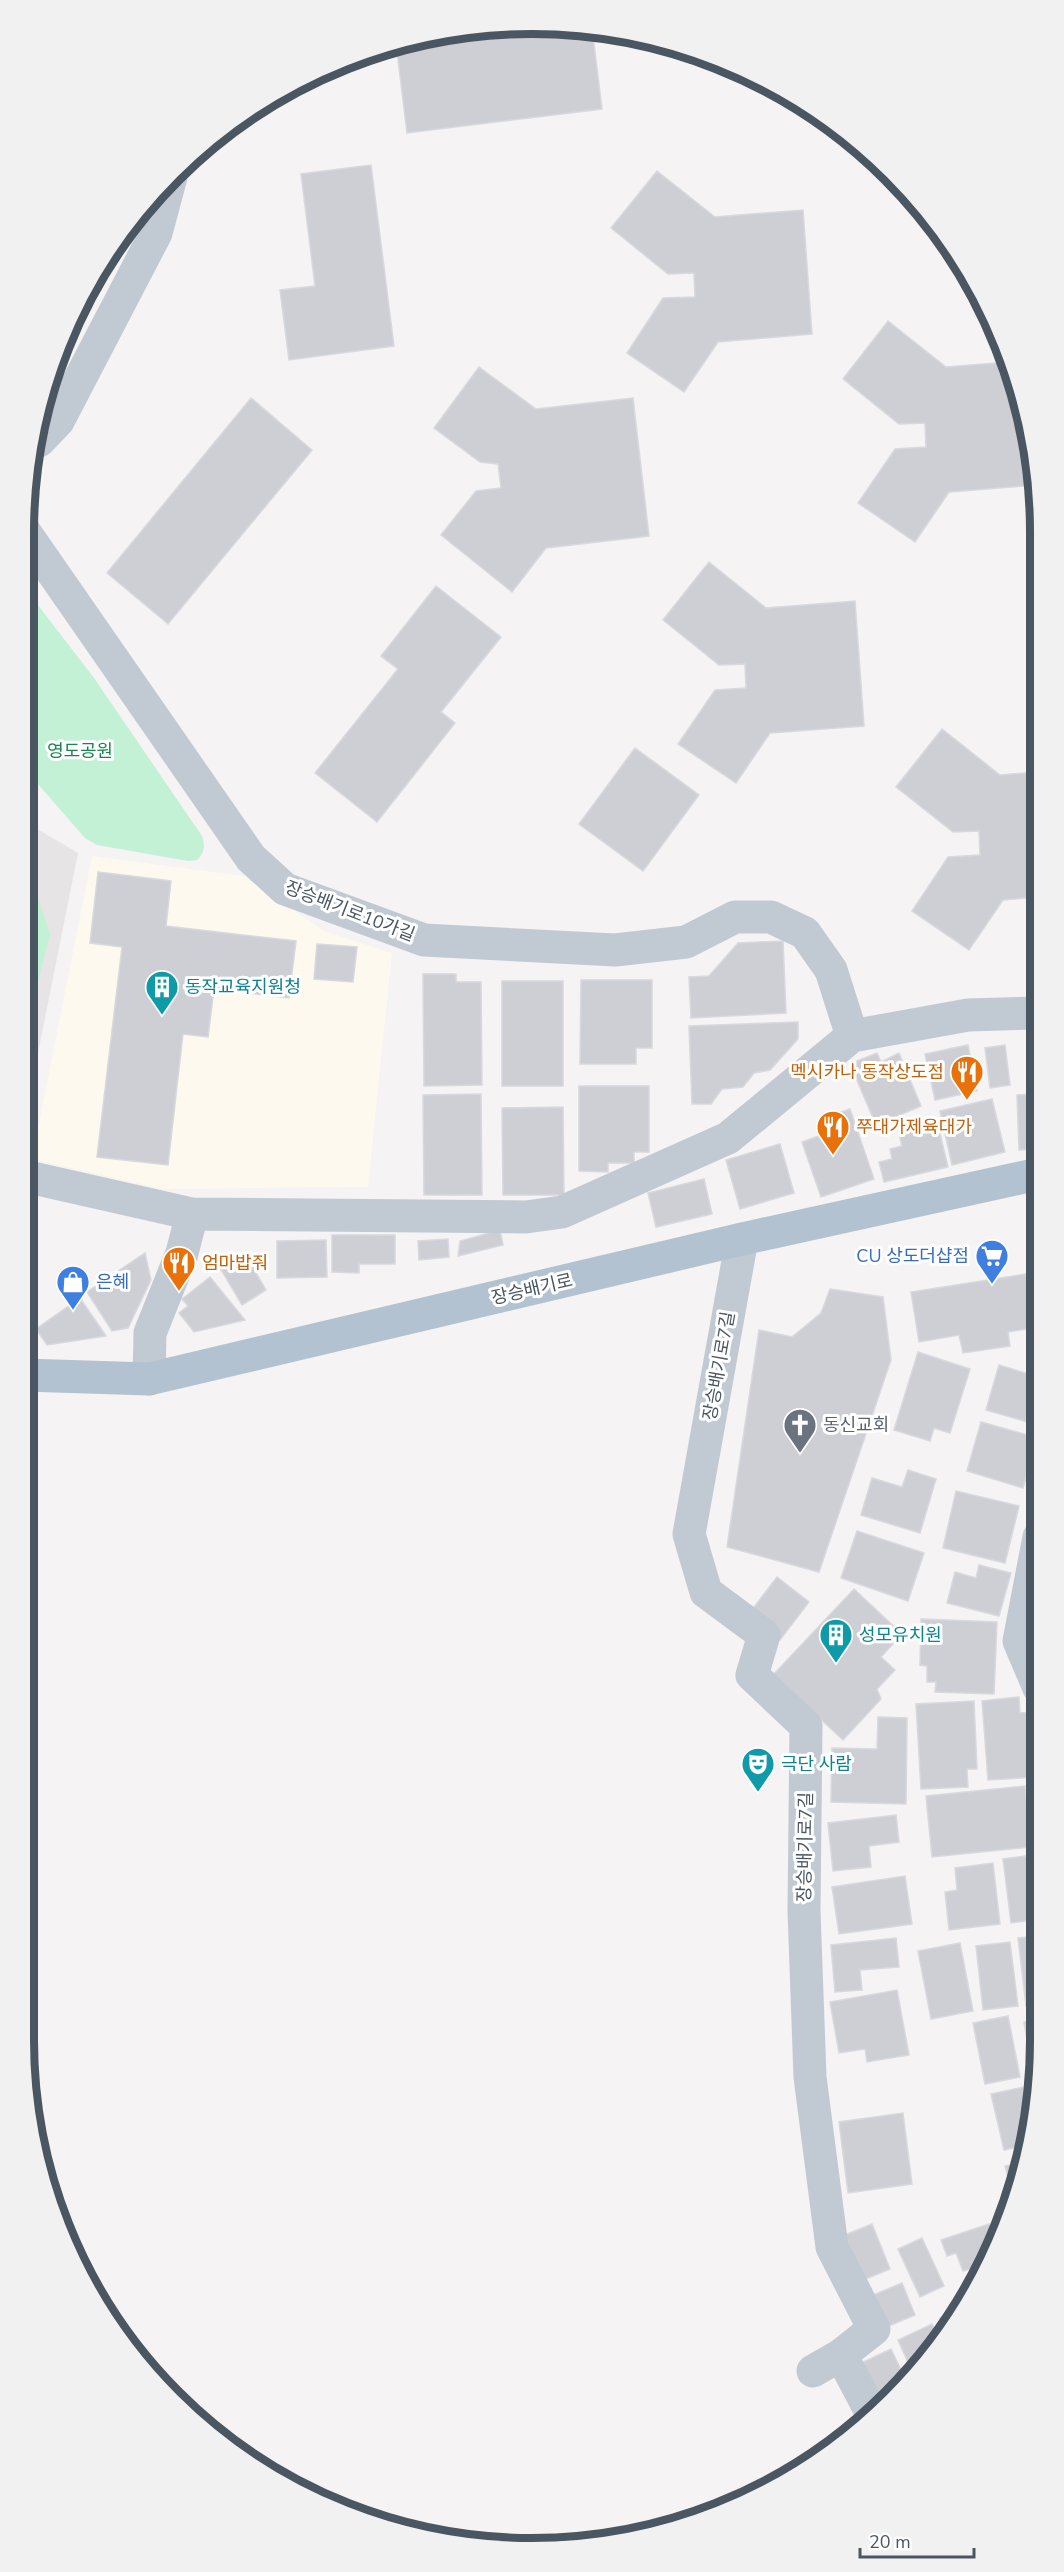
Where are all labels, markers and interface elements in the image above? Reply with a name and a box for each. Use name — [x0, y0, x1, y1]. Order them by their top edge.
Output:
park label: 영도공원 — [47, 739, 113, 763]
street label: 장승배기로10가길 — [282, 875, 418, 947]
building icon: 동작교육지원청 — [144, 969, 180, 1016]
place label: 동작교육지원청 — [185, 975, 301, 999]
restaurant icon: 멕시카나 동작상도점 — [949, 1054, 985, 1101]
place label: 멕시카나 동작상도점 — [790, 1060, 944, 1084]
restaurant icon: 쭈대가제육대가 — [815, 1109, 851, 1156]
place label: 쭈대가제육대가 — [856, 1115, 972, 1139]
supermarket icon: CU 상도더샵점 — [974, 1238, 1010, 1285]
place label: CU 상도더샵점 — [856, 1244, 969, 1268]
restaurant icon: 엄마밥줘 — [161, 1245, 197, 1292]
place label: 엄마밥줘 — [202, 1251, 268, 1275]
shop icon: 은혜 — [55, 1264, 91, 1311]
street label: 장승배기로 — [489, 1268, 575, 1310]
place label: 은혜 — [96, 1270, 129, 1294]
street label: 장승배기로7길 — [698, 1310, 740, 1422]
church icon: 동신교회 — [782, 1407, 818, 1454]
place label: 동신교회 — [823, 1413, 889, 1437]
building icon: 성모유치원 — [818, 1617, 854, 1664]
place label: 성모유치원 — [859, 1623, 942, 1647]
theatre icon: 극단 사람 — [740, 1746, 776, 1793]
place label: 극단 사람 — [781, 1752, 852, 1776]
street label: 장승배기로7길 — [792, 1792, 818, 1902]
scale bar — [860, 2521, 974, 2559]
text: 20 m — [869, 2530, 911, 2554]

